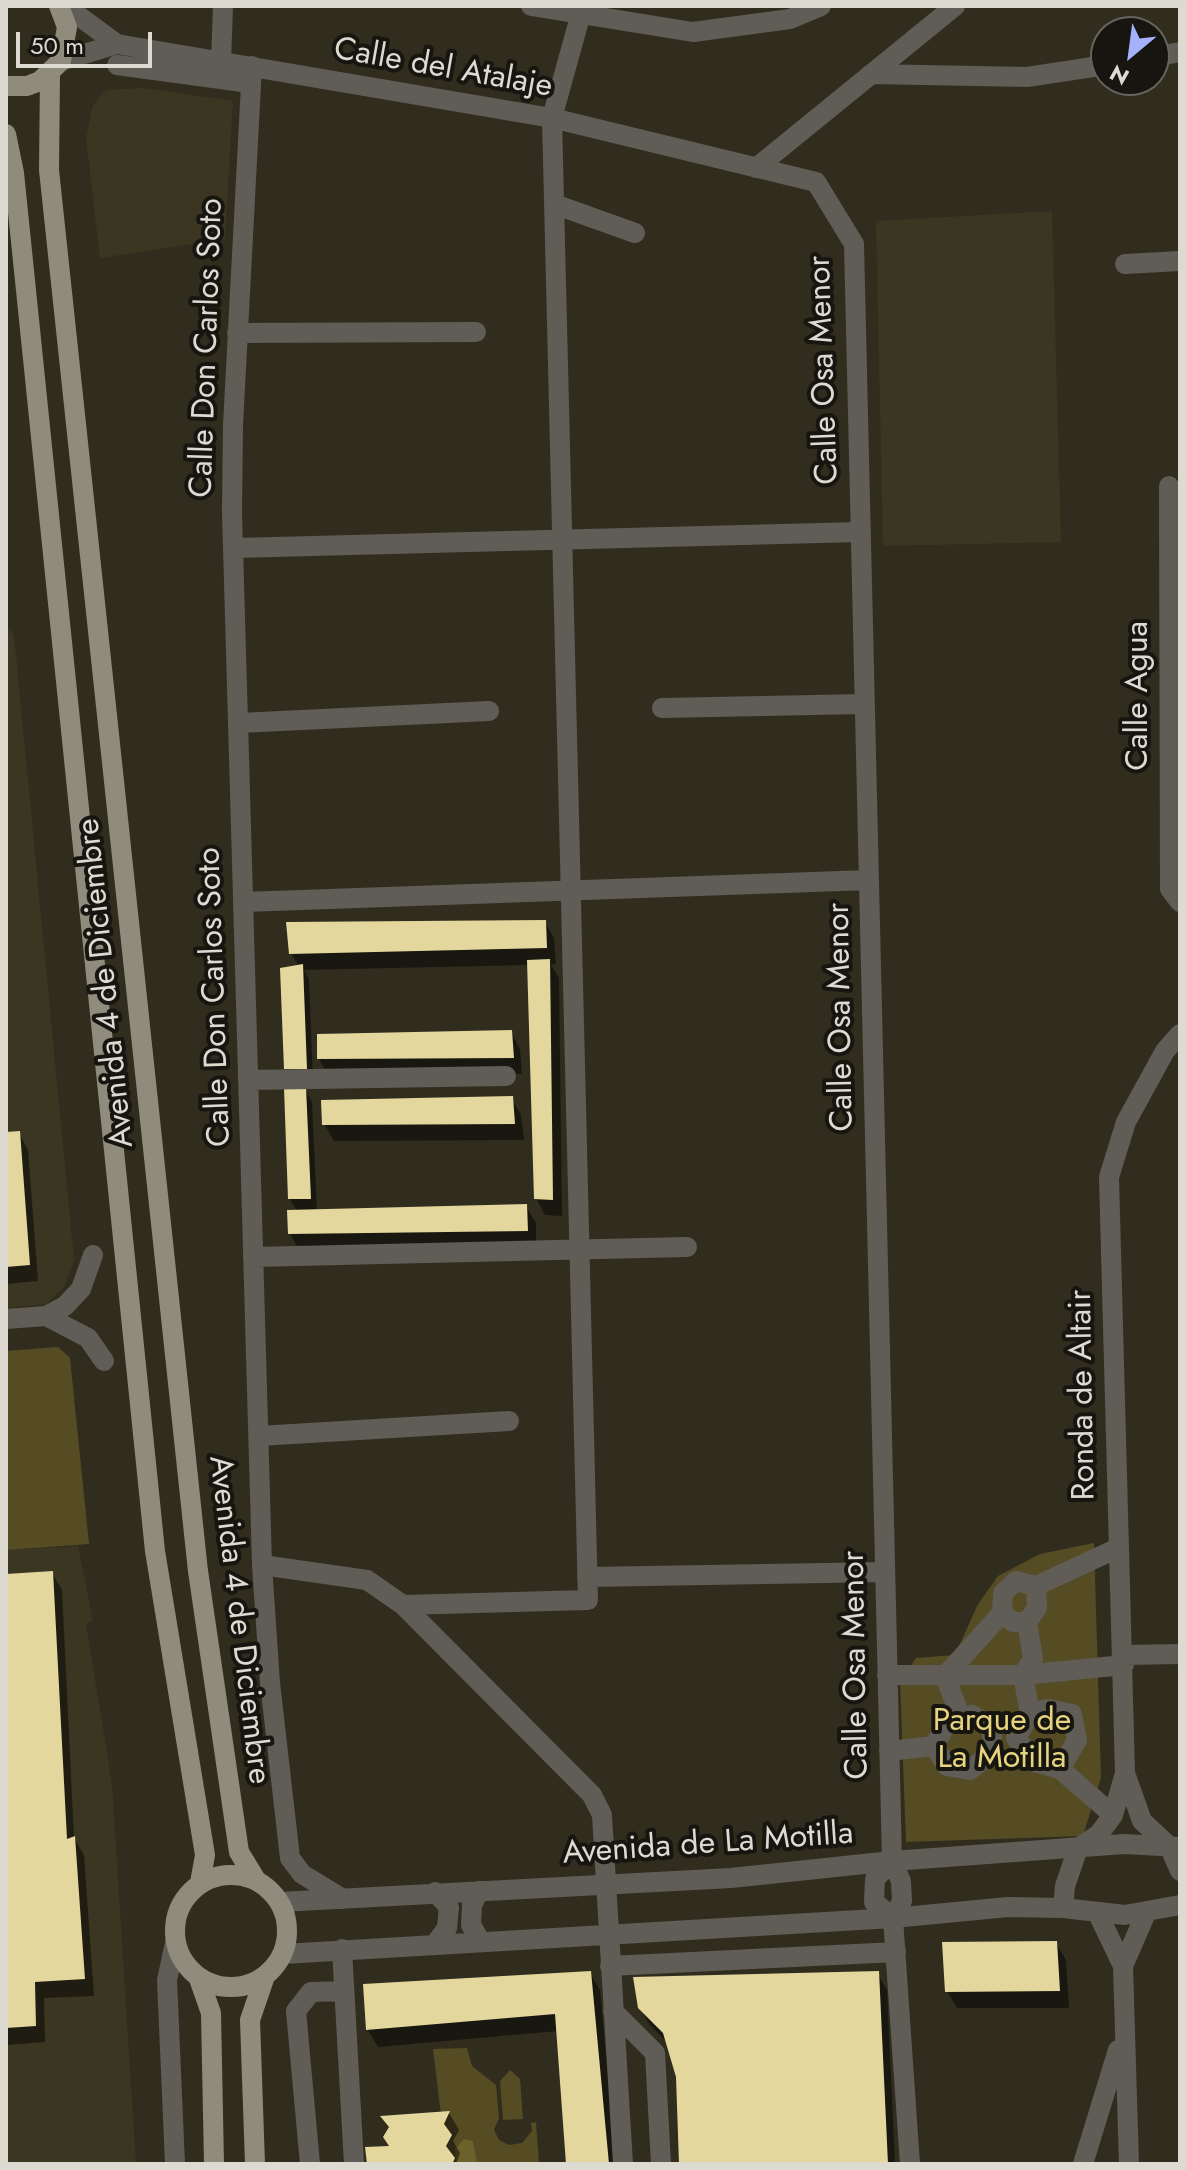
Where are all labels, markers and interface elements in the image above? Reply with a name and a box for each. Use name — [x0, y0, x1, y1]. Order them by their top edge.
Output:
scale bar — [20, 16, 156, 66]
north arrow — [1090, 16, 1170, 96]
text: 50 m — [30, 28, 84, 63]
street label: Calle del Atalaje — [331, 31, 555, 107]
text: N — [1104, 57, 1135, 93]
street label: Calle Don Carlos Soto — [184, 198, 232, 498]
street label: Calle Osa Menor — [802, 255, 848, 485]
street label: Calle Agua — [1120, 621, 1158, 771]
street label: Avenida 4 de Diciembre — [71, 816, 143, 1150]
street label: Calle Don Carlos Soto — [192, 847, 240, 1147]
street label: Calle Osa Menor — [821, 902, 863, 1132]
street label: Ronda de Altair — [1063, 1289, 1105, 1501]
street label: Avenida 4 de Diciembre — [199, 1453, 277, 1787]
street label: Calle Osa Menor — [836, 1550, 878, 1780]
park label: Parque de La Motilla — [933, 1703, 1071, 1778]
street label: Avenida de La Motilla — [561, 1816, 855, 1874]

